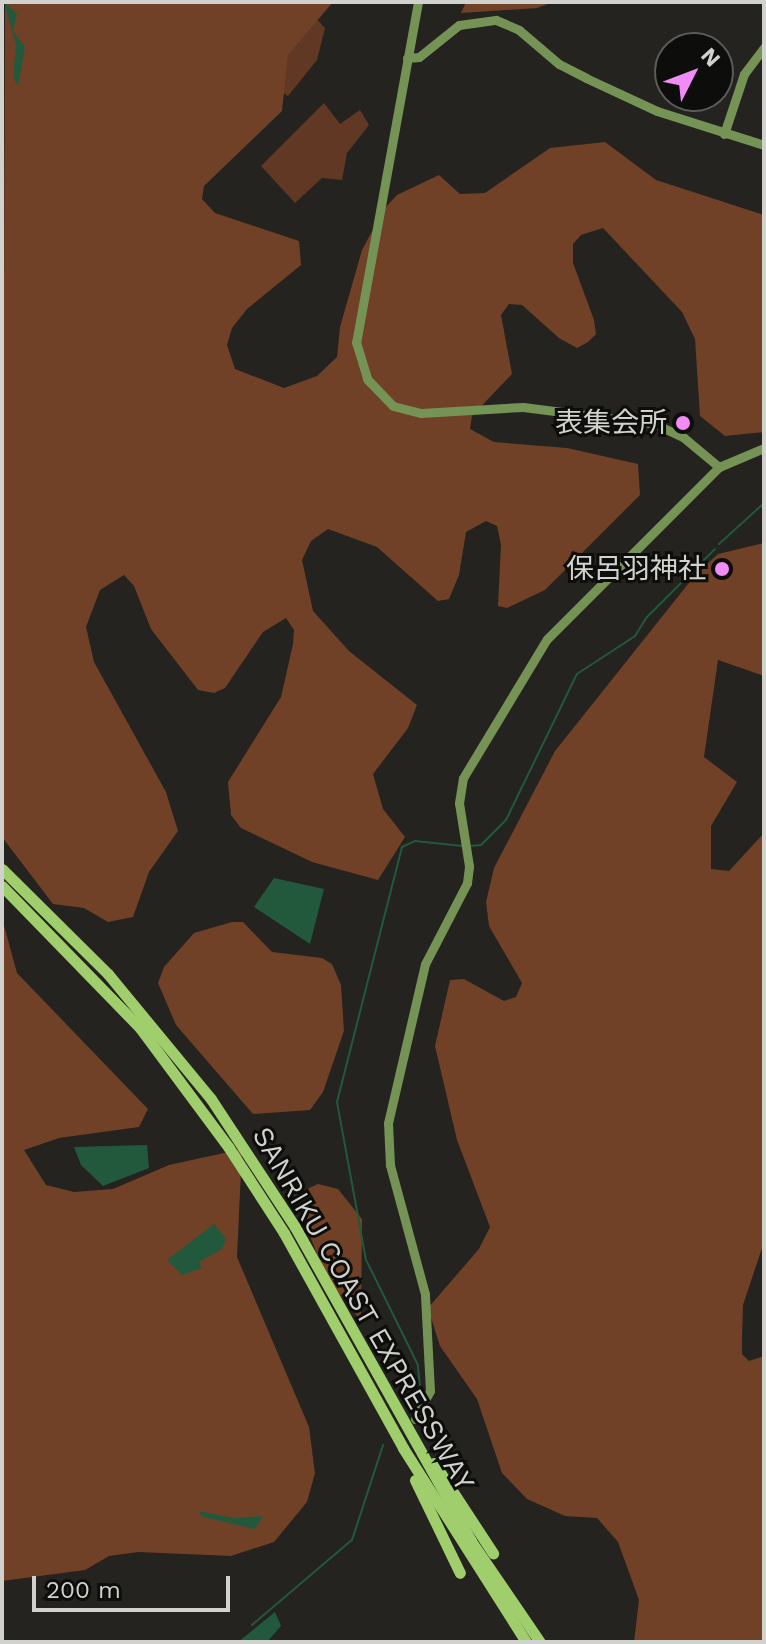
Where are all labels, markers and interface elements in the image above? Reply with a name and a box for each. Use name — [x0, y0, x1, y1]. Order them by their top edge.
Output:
north arrow — [654, 32, 734, 112]
text: N — [696, 43, 725, 71]
place label: 表集会所 — [555, 406, 667, 440]
marker: 表集会所 — [674, 414, 692, 432]
place label: 保呂羽神社 — [566, 552, 706, 586]
marker: 保呂羽神社 — [713, 560, 731, 578]
street label: SANRIKU COAST EXPRESSWAY — [245, 1121, 481, 1497]
scale bar — [36, 1560, 234, 1610]
text: 200 m — [46, 1576, 121, 1604]

